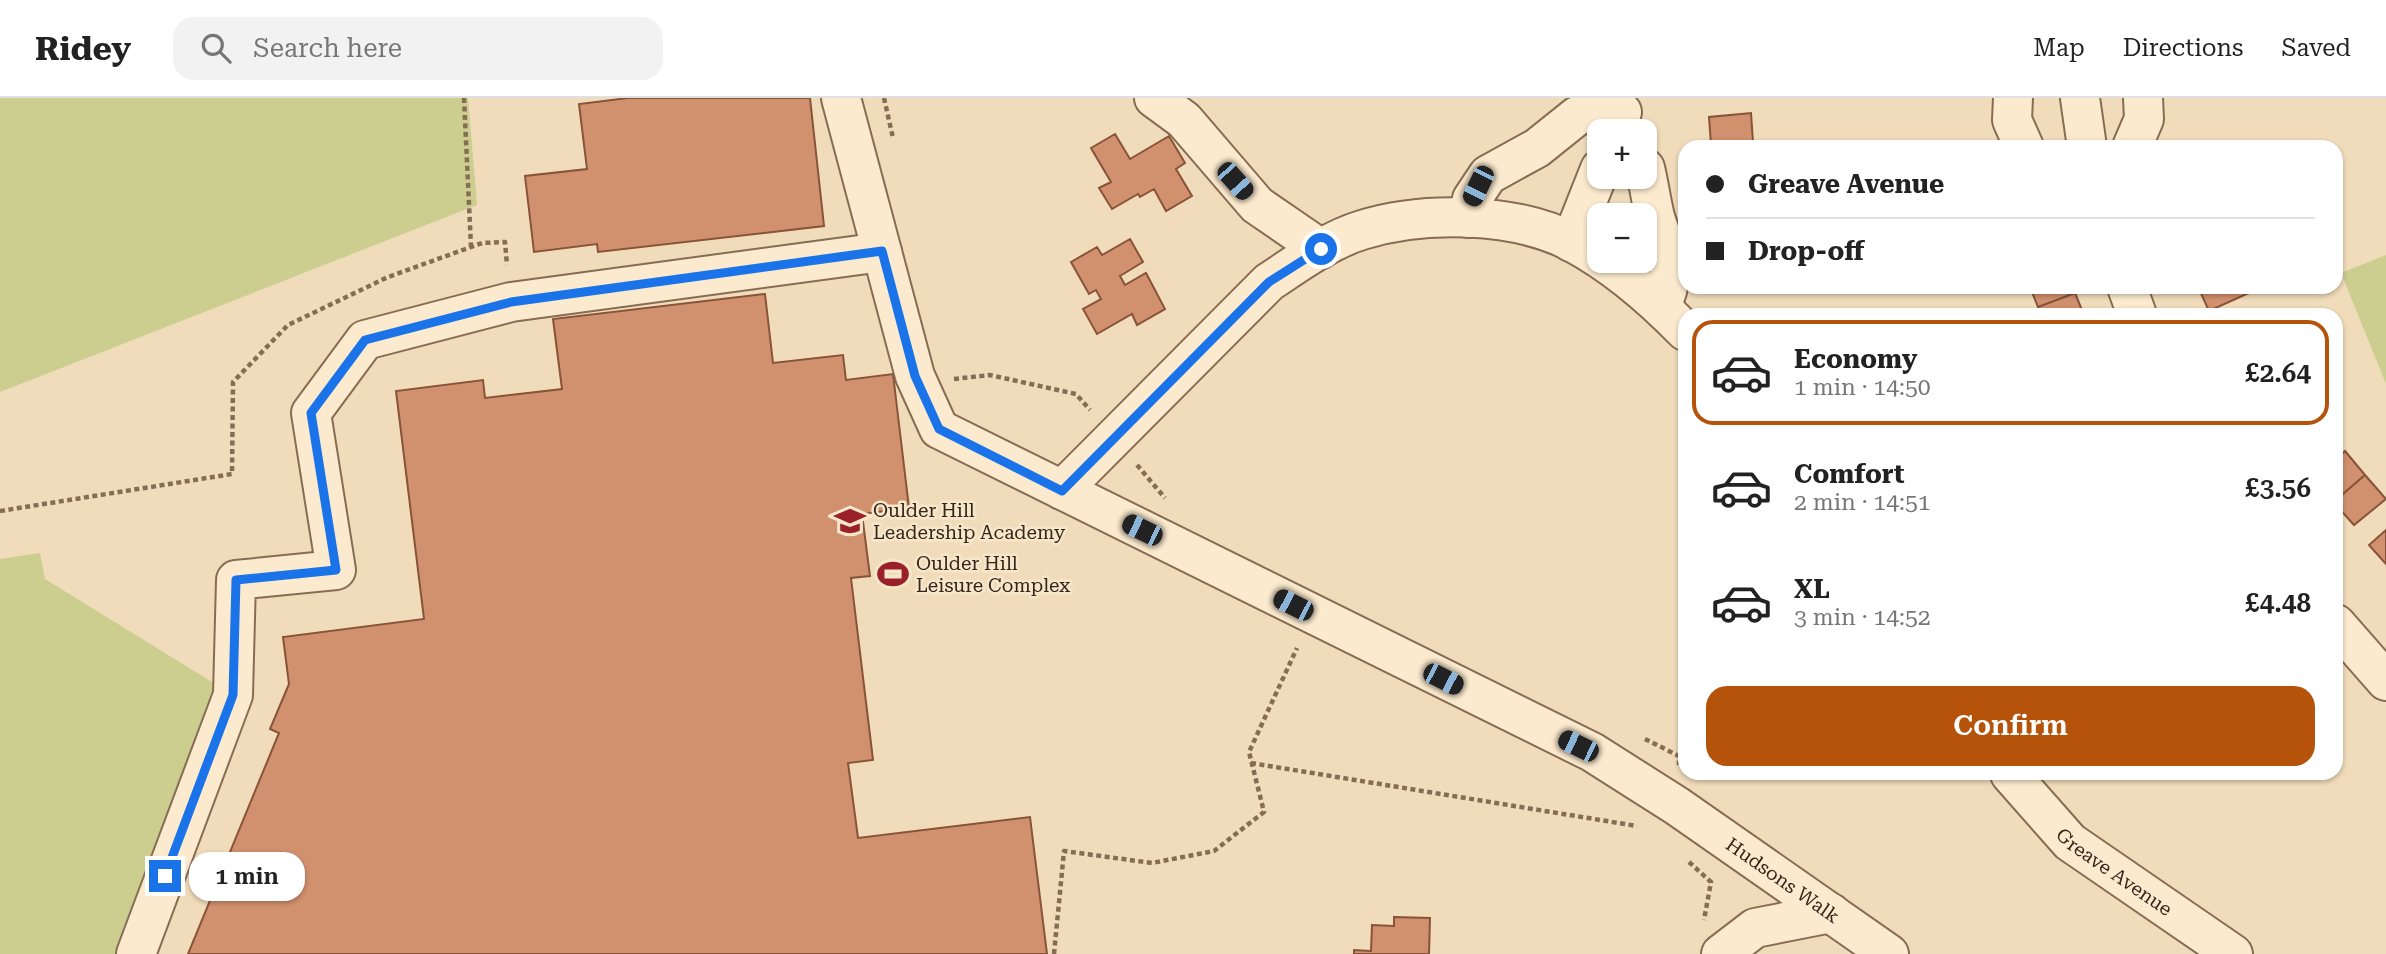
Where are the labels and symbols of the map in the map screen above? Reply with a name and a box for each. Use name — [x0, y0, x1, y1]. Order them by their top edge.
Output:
car — [1214, 158, 1257, 204]
car — [1460, 163, 1497, 209]
route start — [1305, 233, 1337, 265]
place label: Oulder Hill Leadership Academy — [873, 499, 1066, 544]
school or university icon: Oulder Hill Leadership Academy — [833, 504, 867, 538]
car — [1119, 511, 1166, 549]
place label: Oulder Hill Leisure Complex — [916, 552, 1070, 597]
sports icon: Oulder Hill Leisure Complex — [876, 557, 910, 591]
car — [1270, 586, 1317, 624]
car — [1420, 660, 1467, 698]
car — [1555, 727, 1602, 765]
street label: Greave Avenue — [2051, 823, 2177, 920]
street label: Hudsons Walk — [1722, 832, 1844, 928]
callout: 1 min — [190, 852, 305, 900]
route end — [149, 860, 181, 892]

